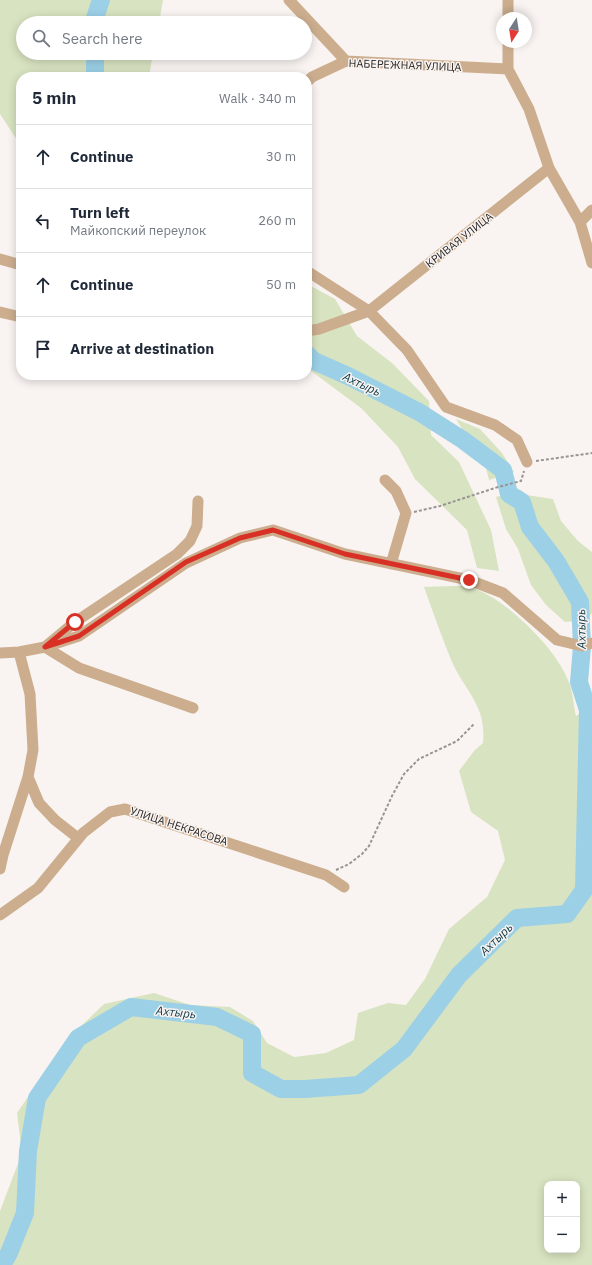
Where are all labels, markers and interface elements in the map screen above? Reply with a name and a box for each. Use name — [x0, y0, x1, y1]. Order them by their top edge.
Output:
north arrow — [496, 12, 532, 48]
search box — [16, 16, 312, 60]
icon: search — [30, 27, 52, 49]
text: Search here — [62, 29, 142, 48]
street label: НАБЕРЕЖНАЯ УЛИЦА — [348, 56, 462, 74]
text: 5 min — [32, 87, 76, 109]
text: Walk · 340 m — [219, 90, 296, 107]
icon: ahead — [32, 146, 54, 168]
text: Continue — [70, 147, 134, 166]
text: 30 m — [266, 148, 296, 165]
text: Turn left — [70, 203, 130, 222]
street label: КРИВАЯ УЛИЦА — [422, 209, 496, 271]
icon: left — [32, 210, 54, 232]
text: 260 m — [258, 212, 296, 229]
text: Майкопский переулок — [70, 222, 206, 239]
icon: ahead — [32, 274, 54, 296]
text: Continue — [70, 275, 134, 294]
text: 50 m — [266, 276, 296, 293]
icon: arrive — [32, 338, 54, 360]
text: Arrive at destination — [70, 339, 214, 358]
water label: Ахтырь — [340, 368, 383, 399]
route end — [460, 571, 478, 589]
water label: Ахтырь — [573, 609, 589, 650]
route start — [66, 613, 84, 631]
street label: УЛИЦА НЕКРАСОВА — [128, 804, 230, 848]
water label: Ахтырь — [476, 920, 516, 959]
water label: Ахтырь — [154, 1002, 197, 1022]
map controls — [544, 1181, 580, 1253]
button: + — [544, 1181, 580, 1217]
button: − — [544, 1217, 580, 1253]

